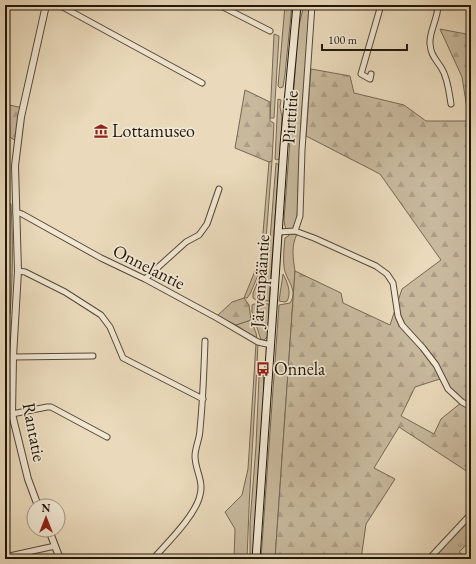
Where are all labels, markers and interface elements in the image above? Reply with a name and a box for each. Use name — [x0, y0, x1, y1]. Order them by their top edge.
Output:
scale bar — [322, 26, 407, 52]
text: 100 m — [328, 32, 358, 48]
street label: Pirttitie — [276, 90, 303, 144]
place label: Lottamuseo — [112, 119, 195, 142]
museum icon: Lottamuseo — [93, 123, 109, 139]
street label: Järvenpääntie — [245, 234, 274, 330]
street label: Onnelantie — [109, 239, 189, 294]
place label: Onnela — [274, 357, 326, 380]
bus stop icon: Onnela — [255, 361, 271, 377]
street label: Rantatie — [18, 401, 51, 463]
north arrow — [26, 498, 66, 538]
text: N — [42, 501, 51, 515]

